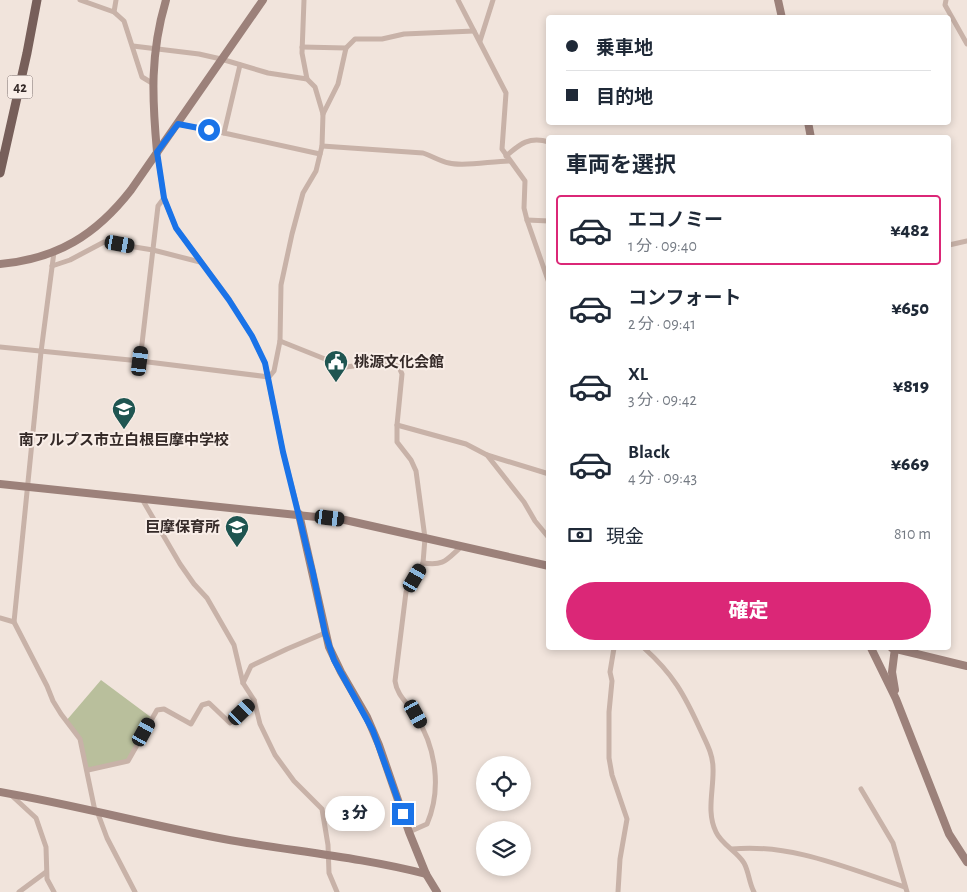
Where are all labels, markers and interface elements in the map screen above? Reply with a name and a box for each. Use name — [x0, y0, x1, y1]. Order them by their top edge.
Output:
text: 乗車地 — [596, 39, 653, 58]
road number: 42 — [8, 75, 32, 98]
text: 目的地 — [596, 88, 653, 107]
route start — [198, 119, 220, 141]
text: 車両を選択 — [566, 154, 676, 176]
icon: car — [568, 208, 613, 253]
text: エコノミー — [628, 211, 723, 230]
text: ¥482 — [890, 221, 929, 240]
car — [103, 234, 136, 254]
text: 1 分 · 09:40 — [628, 238, 697, 254]
icon: car — [568, 286, 613, 331]
text: コンフォート — [628, 289, 741, 308]
text: ¥650 — [891, 299, 929, 318]
text: 2 分 · 09:41 — [628, 316, 696, 332]
car — [130, 345, 149, 377]
public building icon: 桃源文化会館 — [323, 349, 349, 383]
place label: 桃源文化会館 — [354, 354, 444, 370]
icon: car — [568, 364, 613, 409]
text: XL — [628, 365, 648, 384]
text: ¥819 — [893, 377, 929, 396]
text: 3 分 · 09:42 — [628, 392, 697, 408]
school or university icon: 南アルプス市立白根巨摩中学校 — [111, 396, 137, 430]
place label: 南アルプス市立白根巨摩中学校 — [19, 431, 229, 448]
icon: car — [568, 442, 613, 487]
text: Black — [628, 443, 670, 462]
text: ¥669 — [891, 455, 929, 474]
text: 4 分 · 09:43 — [628, 470, 697, 486]
car — [314, 509, 345, 527]
school or university icon: 巨摩保育所 — [224, 514, 250, 548]
place label: 巨摩保育所 — [145, 519, 220, 535]
icon: cash — [566, 521, 594, 549]
text: 810 m — [894, 526, 931, 542]
text: 現金 — [606, 528, 644, 547]
car — [401, 561, 428, 595]
button: 確定 — [566, 582, 931, 640]
car — [225, 696, 258, 728]
car — [402, 697, 429, 731]
car — [130, 715, 157, 749]
map controls — [476, 756, 531, 876]
button: locate — [476, 756, 531, 811]
callout: 3 分 — [326, 796, 386, 832]
route end — [392, 803, 414, 825]
text: 3 分 — [342, 805, 368, 821]
button: layers — [476, 821, 531, 876]

